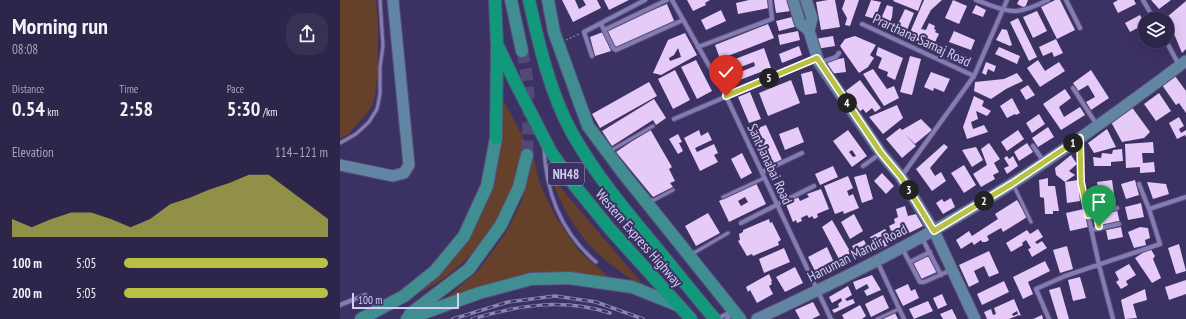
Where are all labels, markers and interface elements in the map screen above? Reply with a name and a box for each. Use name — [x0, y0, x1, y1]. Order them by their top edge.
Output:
street label: Prarthana Samaj Road — [870, 9, 974, 71]
text: Morning run — [12, 12, 108, 40]
map controls — [1138, 12, 1174, 48]
button: layers — [1138, 12, 1174, 48]
button: share — [286, 13, 328, 55]
text: 08:08 — [12, 41, 38, 58]
pin — [709, 55, 743, 96]
icon: check — [715, 61, 737, 83]
pin: 5 — [759, 68, 779, 88]
text: 5 — [766, 71, 772, 85]
text: Distance — [12, 82, 44, 96]
text: Time — [119, 82, 138, 96]
text: Pace — [227, 82, 244, 96]
pin: 4 — [837, 93, 857, 113]
text: 0.54 — [12, 96, 45, 122]
text: 2:58 — [119, 96, 153, 122]
text: 5:30 — [227, 96, 260, 122]
text: 4 — [844, 96, 850, 110]
text: km — [45, 105, 59, 119]
text: /km — [260, 105, 277, 119]
street label: Sant Janabai Road — [743, 121, 797, 207]
pin: 1 — [1063, 133, 1083, 153]
text: 1 — [1070, 136, 1076, 150]
text: Elevation — [12, 144, 54, 161]
text: 114–121 m — [275, 144, 328, 161]
road number: NH48 — [548, 163, 584, 185]
pin: 3 — [899, 180, 919, 200]
text: 3 — [906, 183, 912, 197]
street label: Western Express Highway — [592, 185, 687, 291]
pin — [1082, 185, 1116, 226]
pin: 2 — [974, 191, 994, 211]
icon: arrive — [1088, 191, 1110, 213]
text: 2 — [981, 194, 987, 208]
street label: Hanuman Mandir Road — [804, 220, 910, 286]
text: 100 m — [12, 255, 42, 272]
text: 5:05 — [76, 255, 96, 272]
text: 200 m — [12, 285, 42, 302]
text: 5:05 — [76, 285, 96, 302]
scale bar — [352, 291, 459, 310]
text: 100 m — [358, 293, 382, 307]

